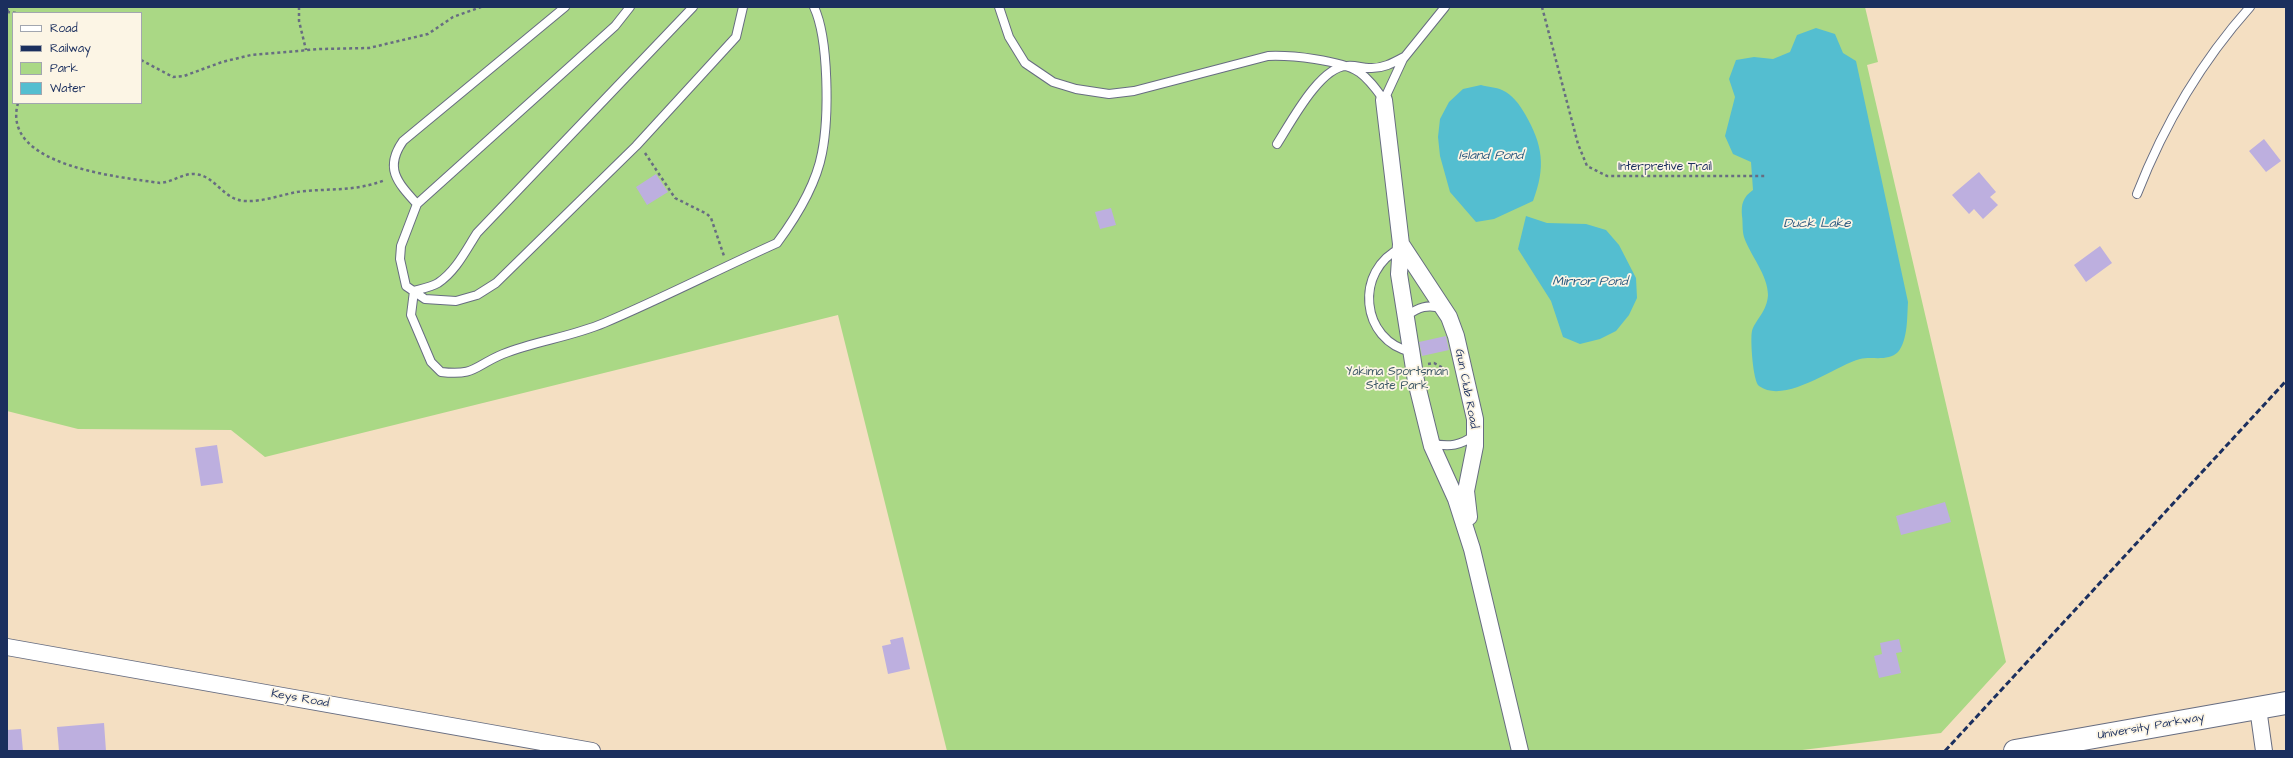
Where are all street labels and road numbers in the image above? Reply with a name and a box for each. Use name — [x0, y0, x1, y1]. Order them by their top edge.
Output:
street label: Interpretive Trail — [1618, 160, 1712, 174]
street label: Gun Club Road — [1451, 348, 1481, 430]
street label: Keys Road — [270, 687, 330, 711]
street label: University Parkway — [2097, 711, 2205, 743]

